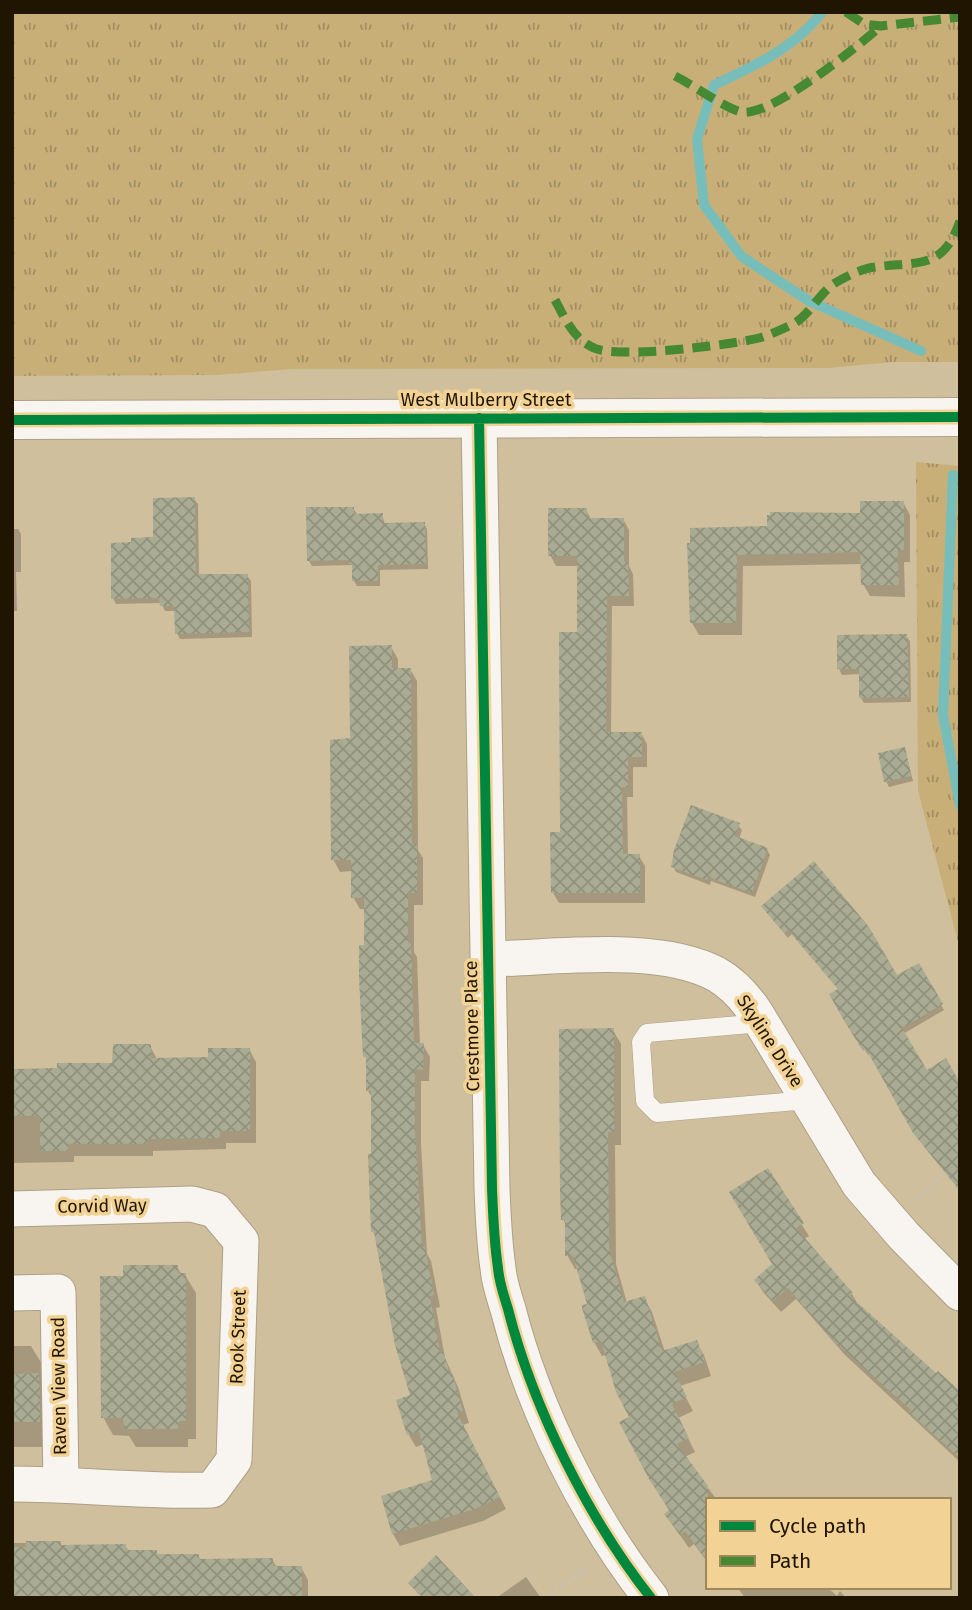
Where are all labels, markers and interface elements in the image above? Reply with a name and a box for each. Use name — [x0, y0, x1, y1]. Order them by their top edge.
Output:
street label: West Mulberry Street — [401, 389, 572, 411]
street label: Crestmore Place — [460, 960, 484, 1092]
street label: Skyline Drive — [732, 991, 808, 1091]
street label: Corvid Way — [57, 1194, 147, 1218]
street label: Rook Street — [225, 1289, 251, 1385]
street label: Raven View Road — [47, 1317, 71, 1455]
legend — [706, 1498, 951, 1589]
text: Cycle path — [769, 1513, 867, 1539]
text: Path — [769, 1548, 811, 1574]

